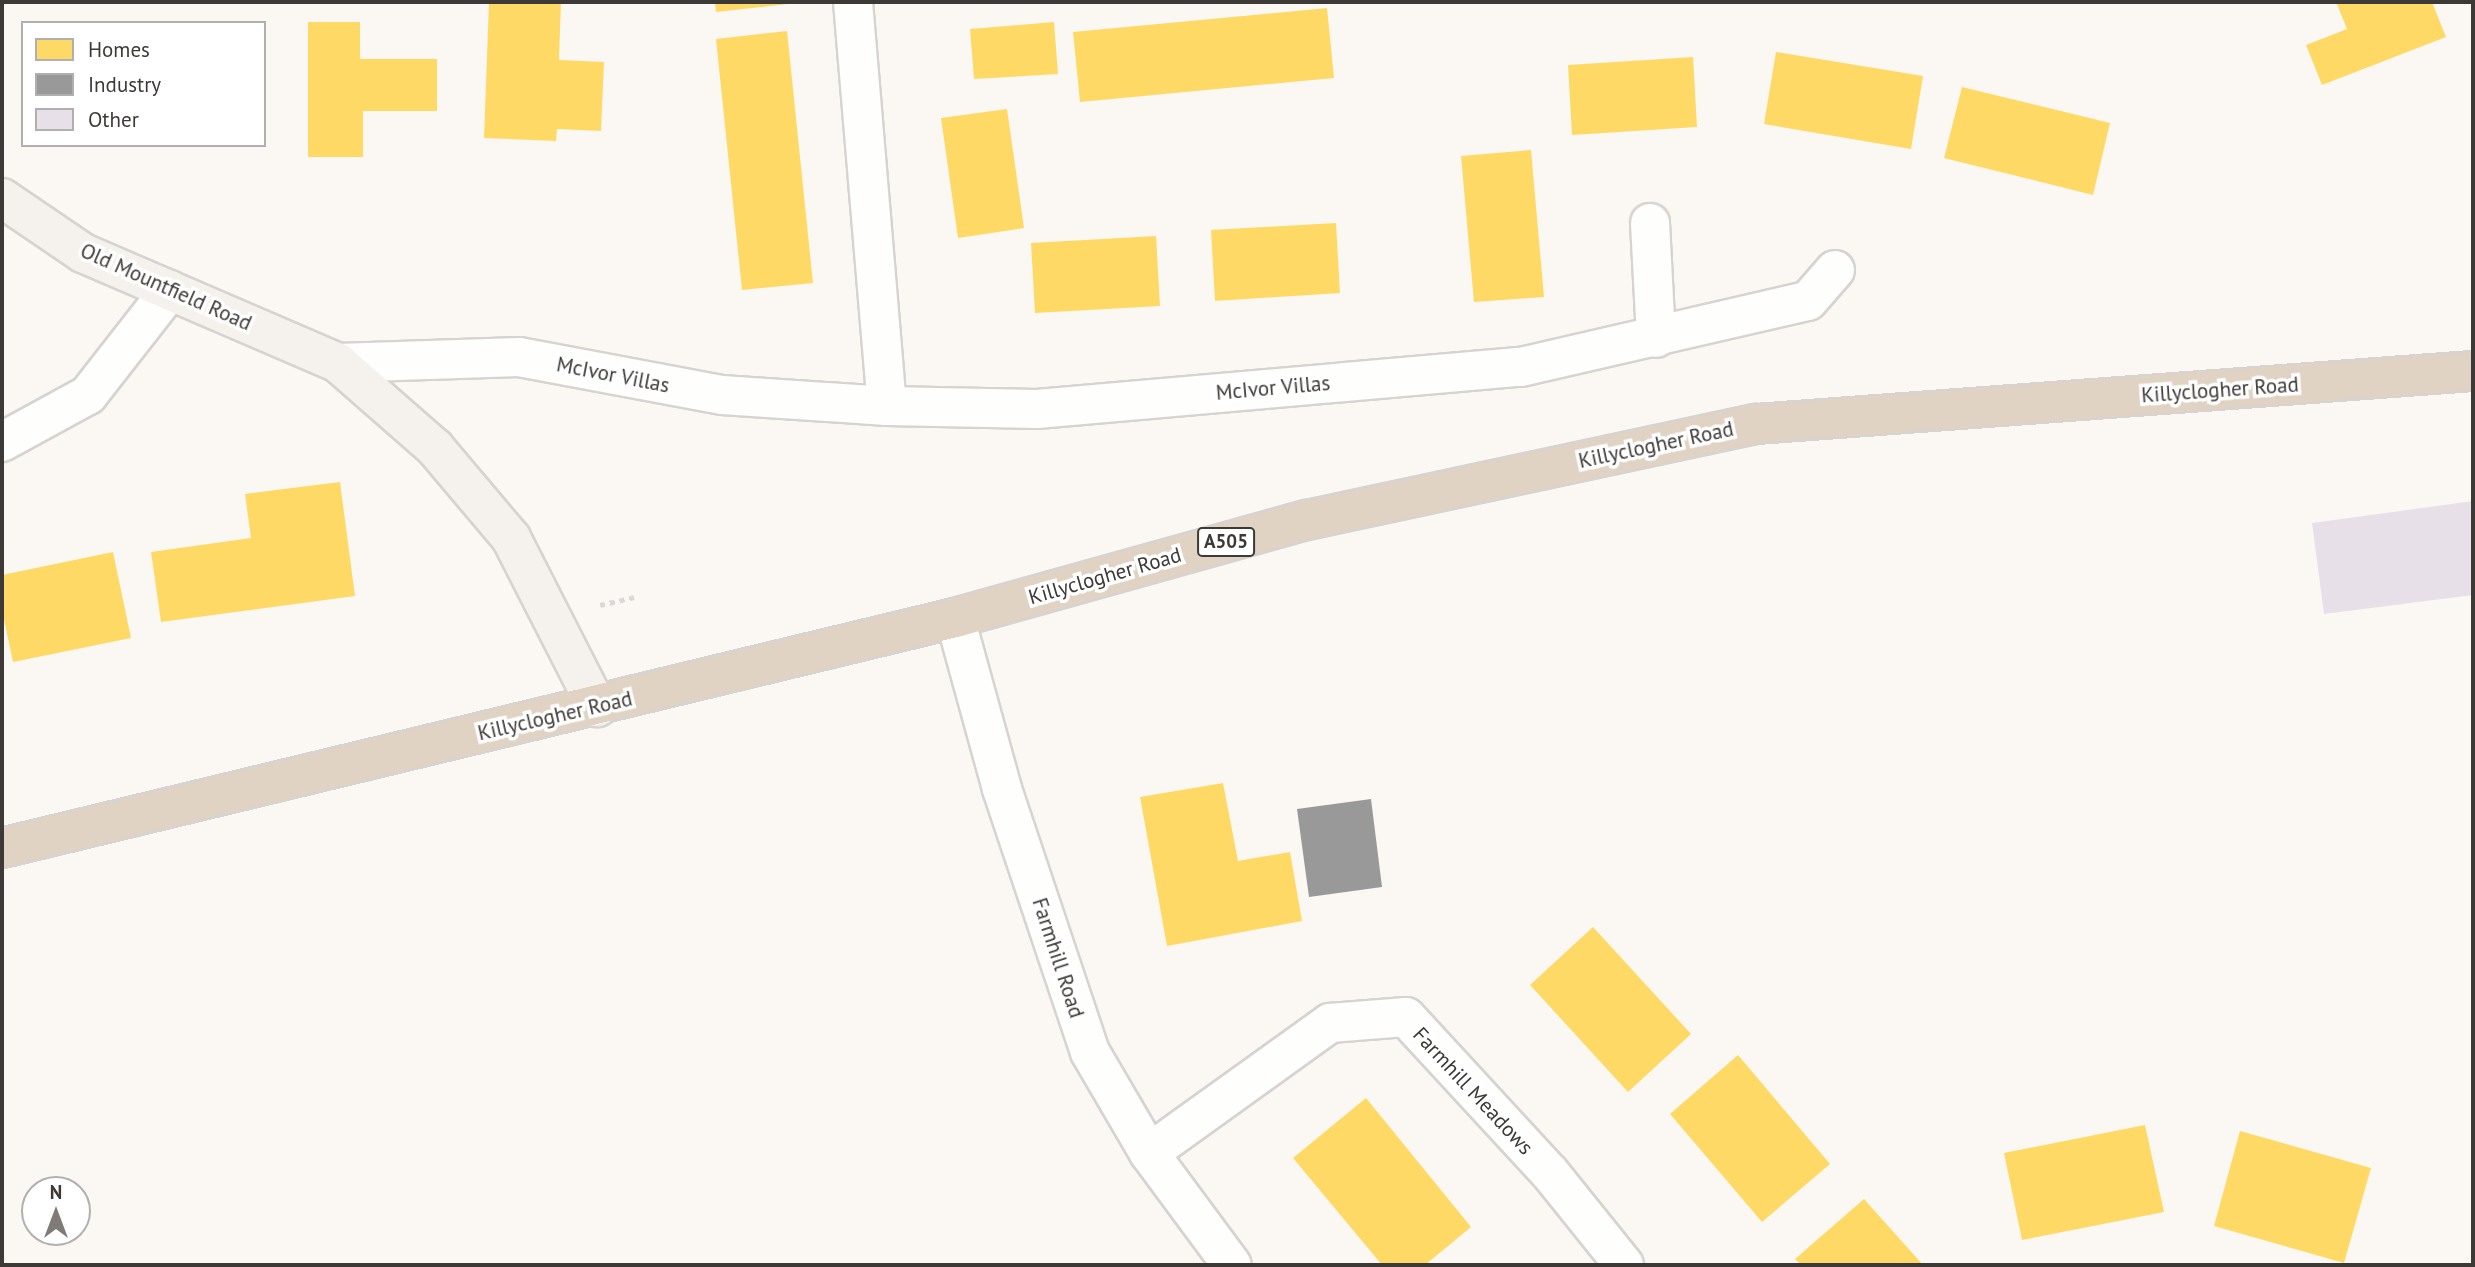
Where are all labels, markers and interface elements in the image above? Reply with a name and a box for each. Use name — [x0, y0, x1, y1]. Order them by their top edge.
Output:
legend — [21, 21, 266, 147]
text: Homes — [88, 36, 150, 63]
text: Industry — [88, 71, 161, 98]
text: Other — [88, 106, 139, 133]
street label: Old Mountfield Road — [77, 238, 255, 336]
street label: McIvor Villas — [554, 352, 672, 398]
street label: McIvor Villas — [1215, 370, 1331, 406]
street label: Killyclogher Road — [2140, 372, 2300, 408]
street label: Killyclogher Road — [1576, 416, 1736, 474]
road number: A505 — [1196, 526, 1256, 558]
street label: Killyclogher Road — [1026, 542, 1184, 610]
street label: Killyclogher Road — [475, 686, 635, 746]
street label: Farmhill Road — [1027, 895, 1089, 1021]
street label: Farmhill Meadows — [1408, 1022, 1538, 1160]
north arrow — [21, 1176, 91, 1246]
text: N — [50, 1180, 62, 1204]

